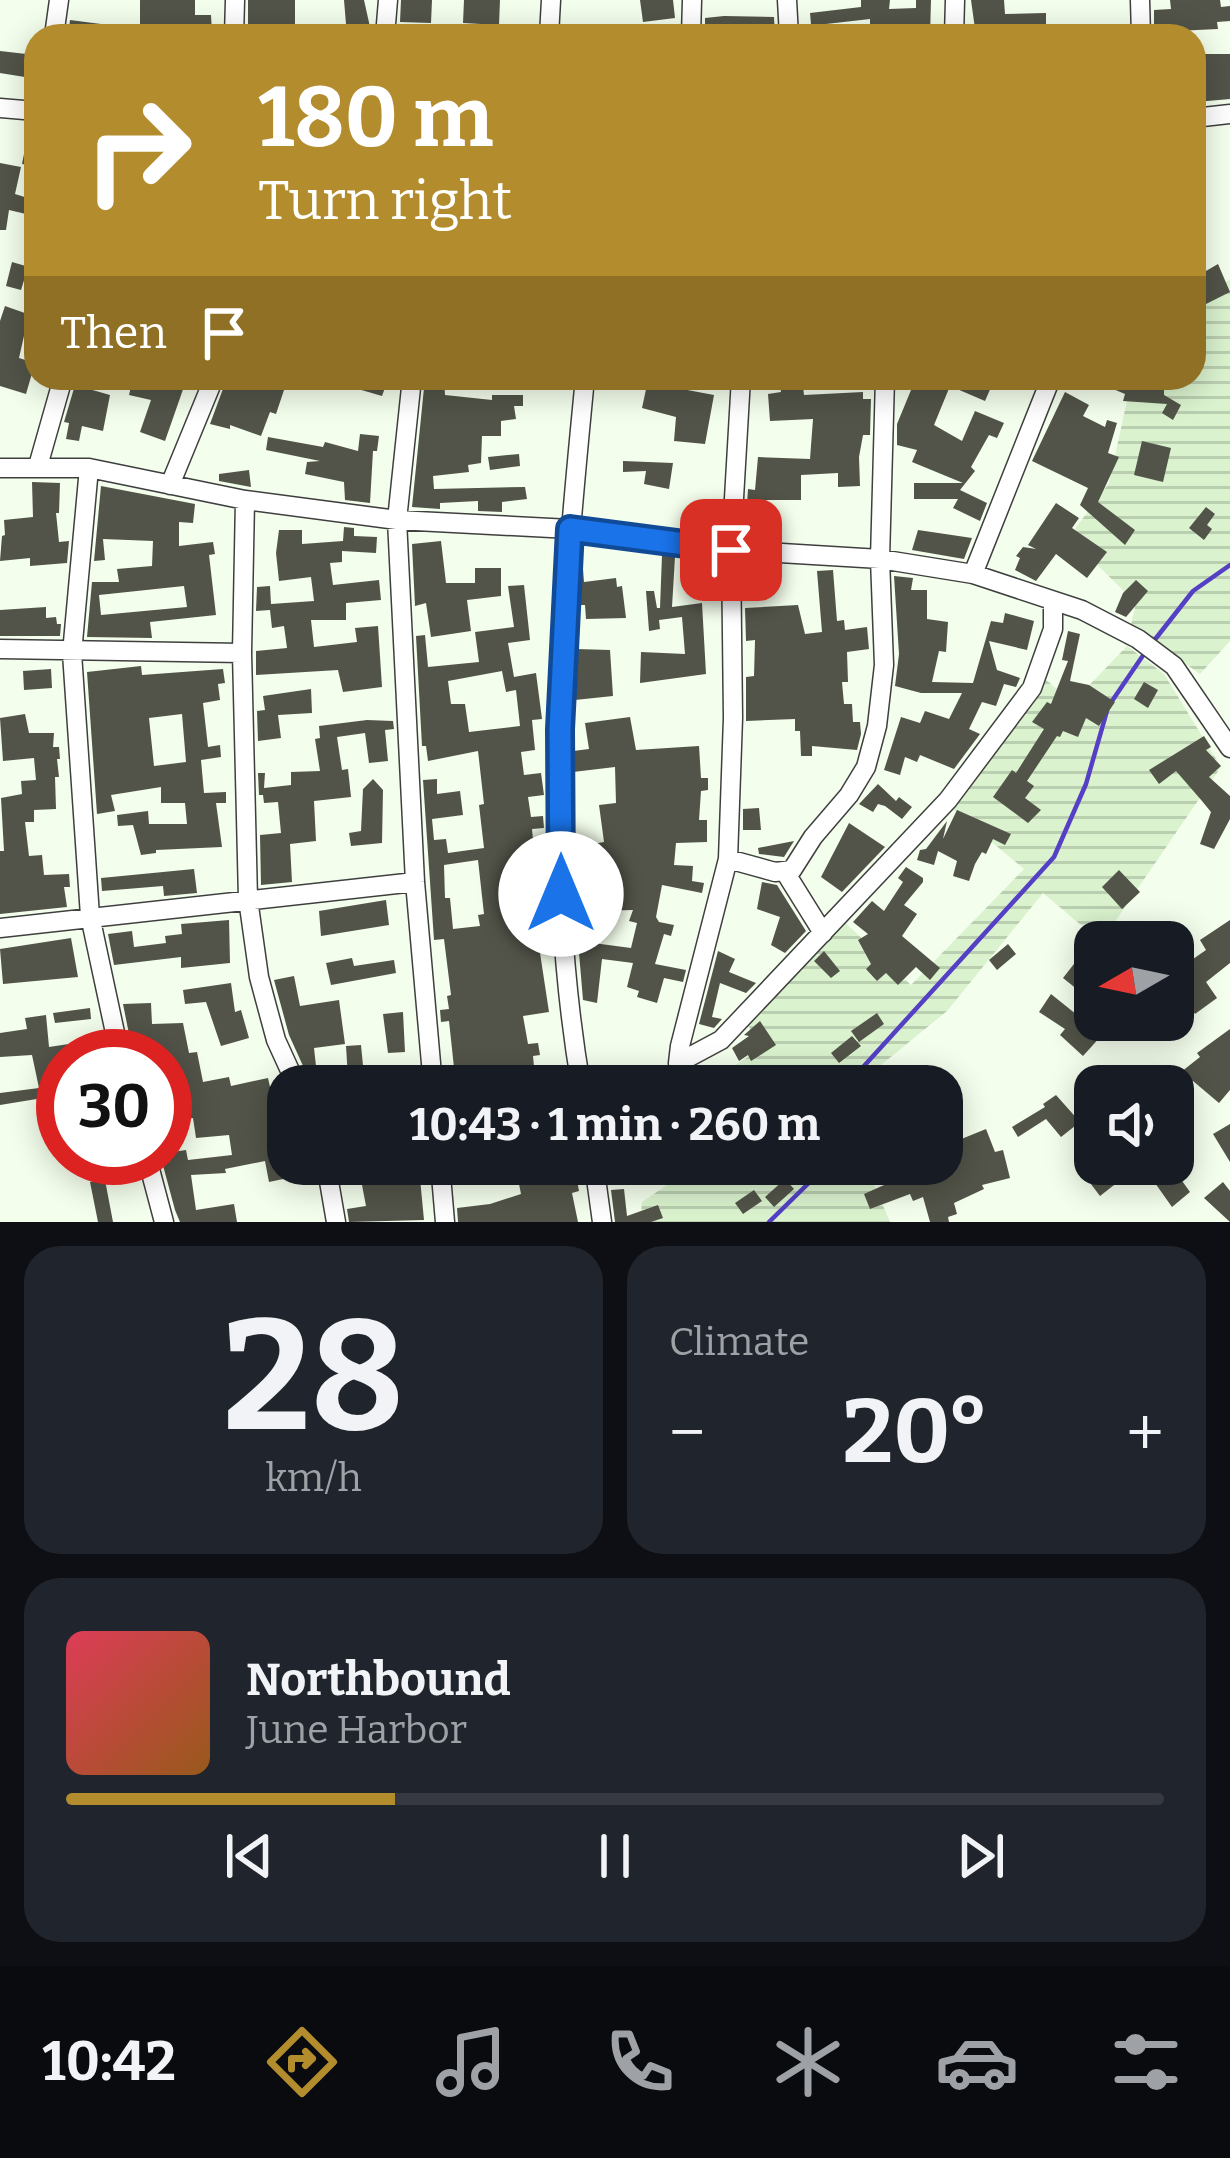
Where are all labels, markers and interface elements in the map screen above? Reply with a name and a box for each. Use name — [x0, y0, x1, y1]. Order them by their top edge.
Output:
text: 180 m — [258, 67, 493, 168]
icon: right — [60, 72, 216, 228]
text: Turn right — [258, 169, 512, 233]
icon: arrive — [191, 300, 257, 366]
text: Then — [60, 306, 167, 360]
pin — [680, 499, 782, 601]
icon: arrive — [698, 517, 764, 583]
position arrow — [498, 831, 624, 957]
north arrow — [1074, 921, 1194, 1041]
map controls — [1074, 921, 1194, 1185]
speed limit sign: 30 — [36, 1029, 192, 1185]
button: sound — [1074, 1065, 1194, 1185]
text: 10:43 · 1 min · 260 m — [410, 1098, 820, 1152]
text: 28 — [223, 1283, 404, 1470]
text: Climate — [669, 1319, 809, 1365]
text: 20° — [843, 1378, 989, 1486]
text: − — [669, 1393, 705, 1472]
text: + — [1126, 1393, 1164, 1472]
text: km/h — [265, 1455, 362, 1501]
text: Northbound — [246, 1653, 511, 1707]
text: June Harbor — [246, 1707, 467, 1753]
icon: previous — [216, 1823, 282, 1889]
icon: pause — [582, 1823, 648, 1889]
icon: next — [948, 1823, 1014, 1889]
icon: directions — [260, 2020, 344, 2104]
icon: music — [429, 2020, 513, 2104]
icon: phone — [598, 2020, 682, 2104]
icon: climate — [766, 2020, 850, 2104]
icon: car — [935, 2020, 1019, 2104]
icon: filters — [1104, 2020, 1188, 2104]
text: 10:42 — [42, 2030, 176, 2094]

